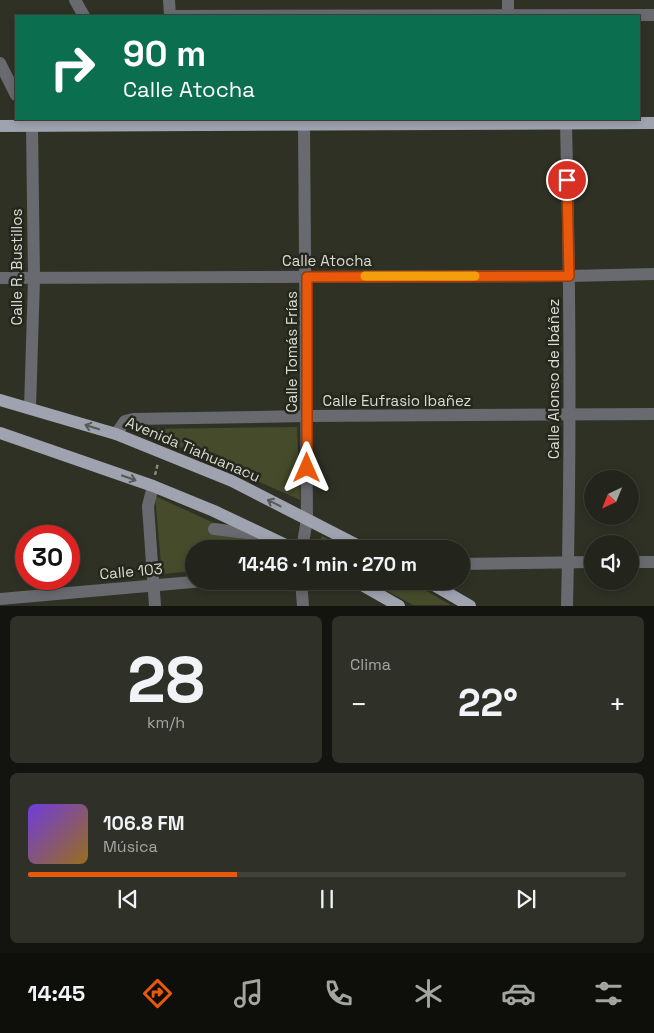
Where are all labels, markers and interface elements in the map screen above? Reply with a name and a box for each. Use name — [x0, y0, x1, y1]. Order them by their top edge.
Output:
text: 90 m — [123, 32, 206, 76]
icon: right — [40, 35, 105, 100]
text: Calle Atocha — [123, 75, 255, 103]
pin — [546, 159, 588, 201]
icon: arrive — [553, 166, 581, 194]
street label: Calle R. Bustillos — [7, 208, 26, 325]
street label: Calle Atocha — [282, 251, 372, 270]
street label: Calle Tomás Frías — [282, 291, 301, 413]
street label: Calle Alonso de Ibáñez — [544, 299, 563, 459]
street label: Calle Eufrasio Ibañez — [323, 391, 471, 410]
street label: Avenida Tiahuanacu — [123, 412, 263, 486]
one-way arrow — [85, 421, 101, 431]
position arrow — [280, 441, 332, 493]
north arrow — [584, 470, 639, 525]
map controls — [584, 470, 639, 590]
one-way arrow — [120, 474, 136, 483]
one-way arrow — [267, 498, 282, 508]
speed limit sign: 30 — [15, 525, 80, 590]
button: sound — [584, 535, 639, 590]
text: 14:46 · 1 min · 270 m — [238, 552, 417, 577]
street label: Calle 103 — [99, 559, 163, 583]
text: 28 — [127, 638, 205, 721]
text: Clima — [350, 654, 391, 675]
text: 22° — [458, 679, 518, 727]
text: − — [350, 686, 367, 722]
text: + — [609, 686, 626, 722]
text: km/h — [147, 712, 185, 733]
text: 106.8 FM — [103, 811, 184, 836]
text: Música — [103, 836, 158, 857]
icon: previous — [114, 885, 142, 913]
icon: pause — [313, 885, 341, 913]
icon: next — [512, 885, 540, 913]
icon: directions — [140, 976, 175, 1011]
icon: music — [231, 976, 266, 1011]
icon: phone — [321, 976, 356, 1011]
icon: climate — [411, 976, 446, 1011]
icon: car — [501, 976, 536, 1011]
icon: filters — [591, 976, 626, 1011]
text: 14:45 — [28, 979, 85, 1007]

